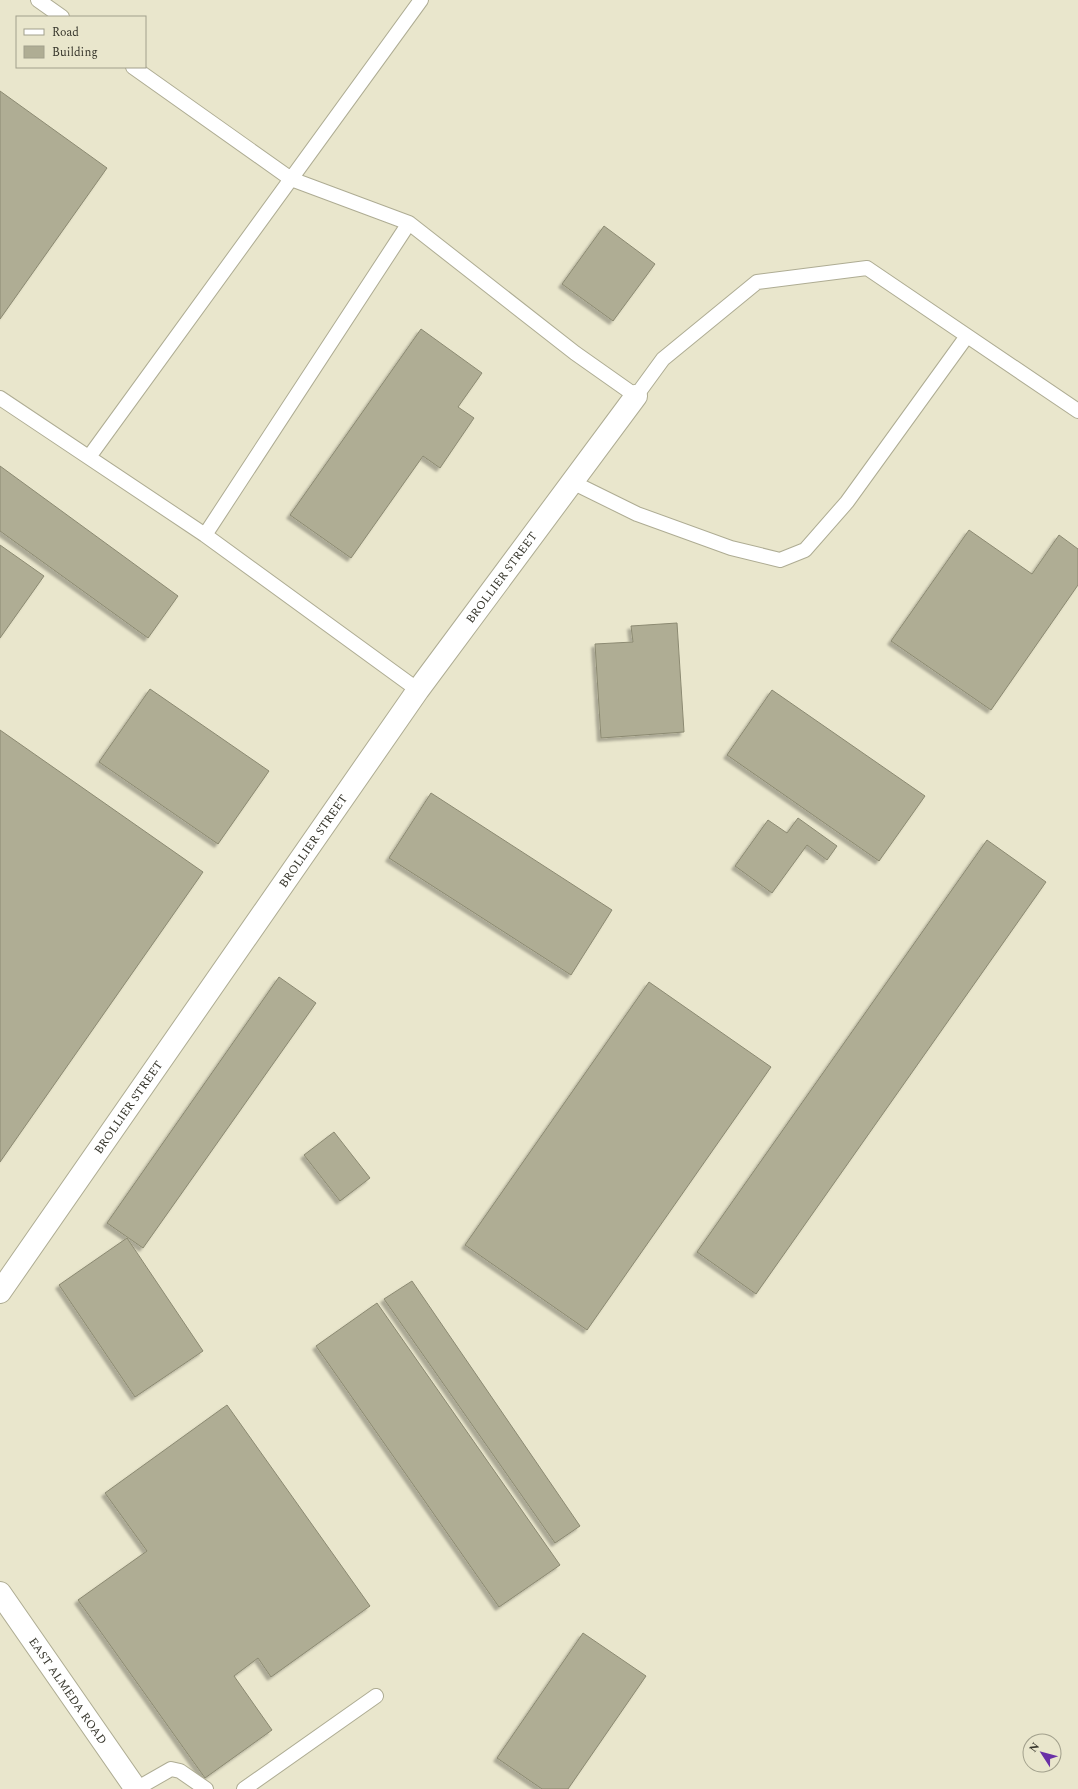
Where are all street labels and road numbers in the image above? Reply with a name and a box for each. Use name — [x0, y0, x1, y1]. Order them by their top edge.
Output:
street label: BROLLIER STREET — [461, 528, 542, 627]
street label: BROLLIER STREET — [274, 790, 352, 892]
street label: BROLLIER STREET — [89, 1057, 168, 1158]
street label: EAST ALMEDA ROAD — [24, 1633, 112, 1748]

